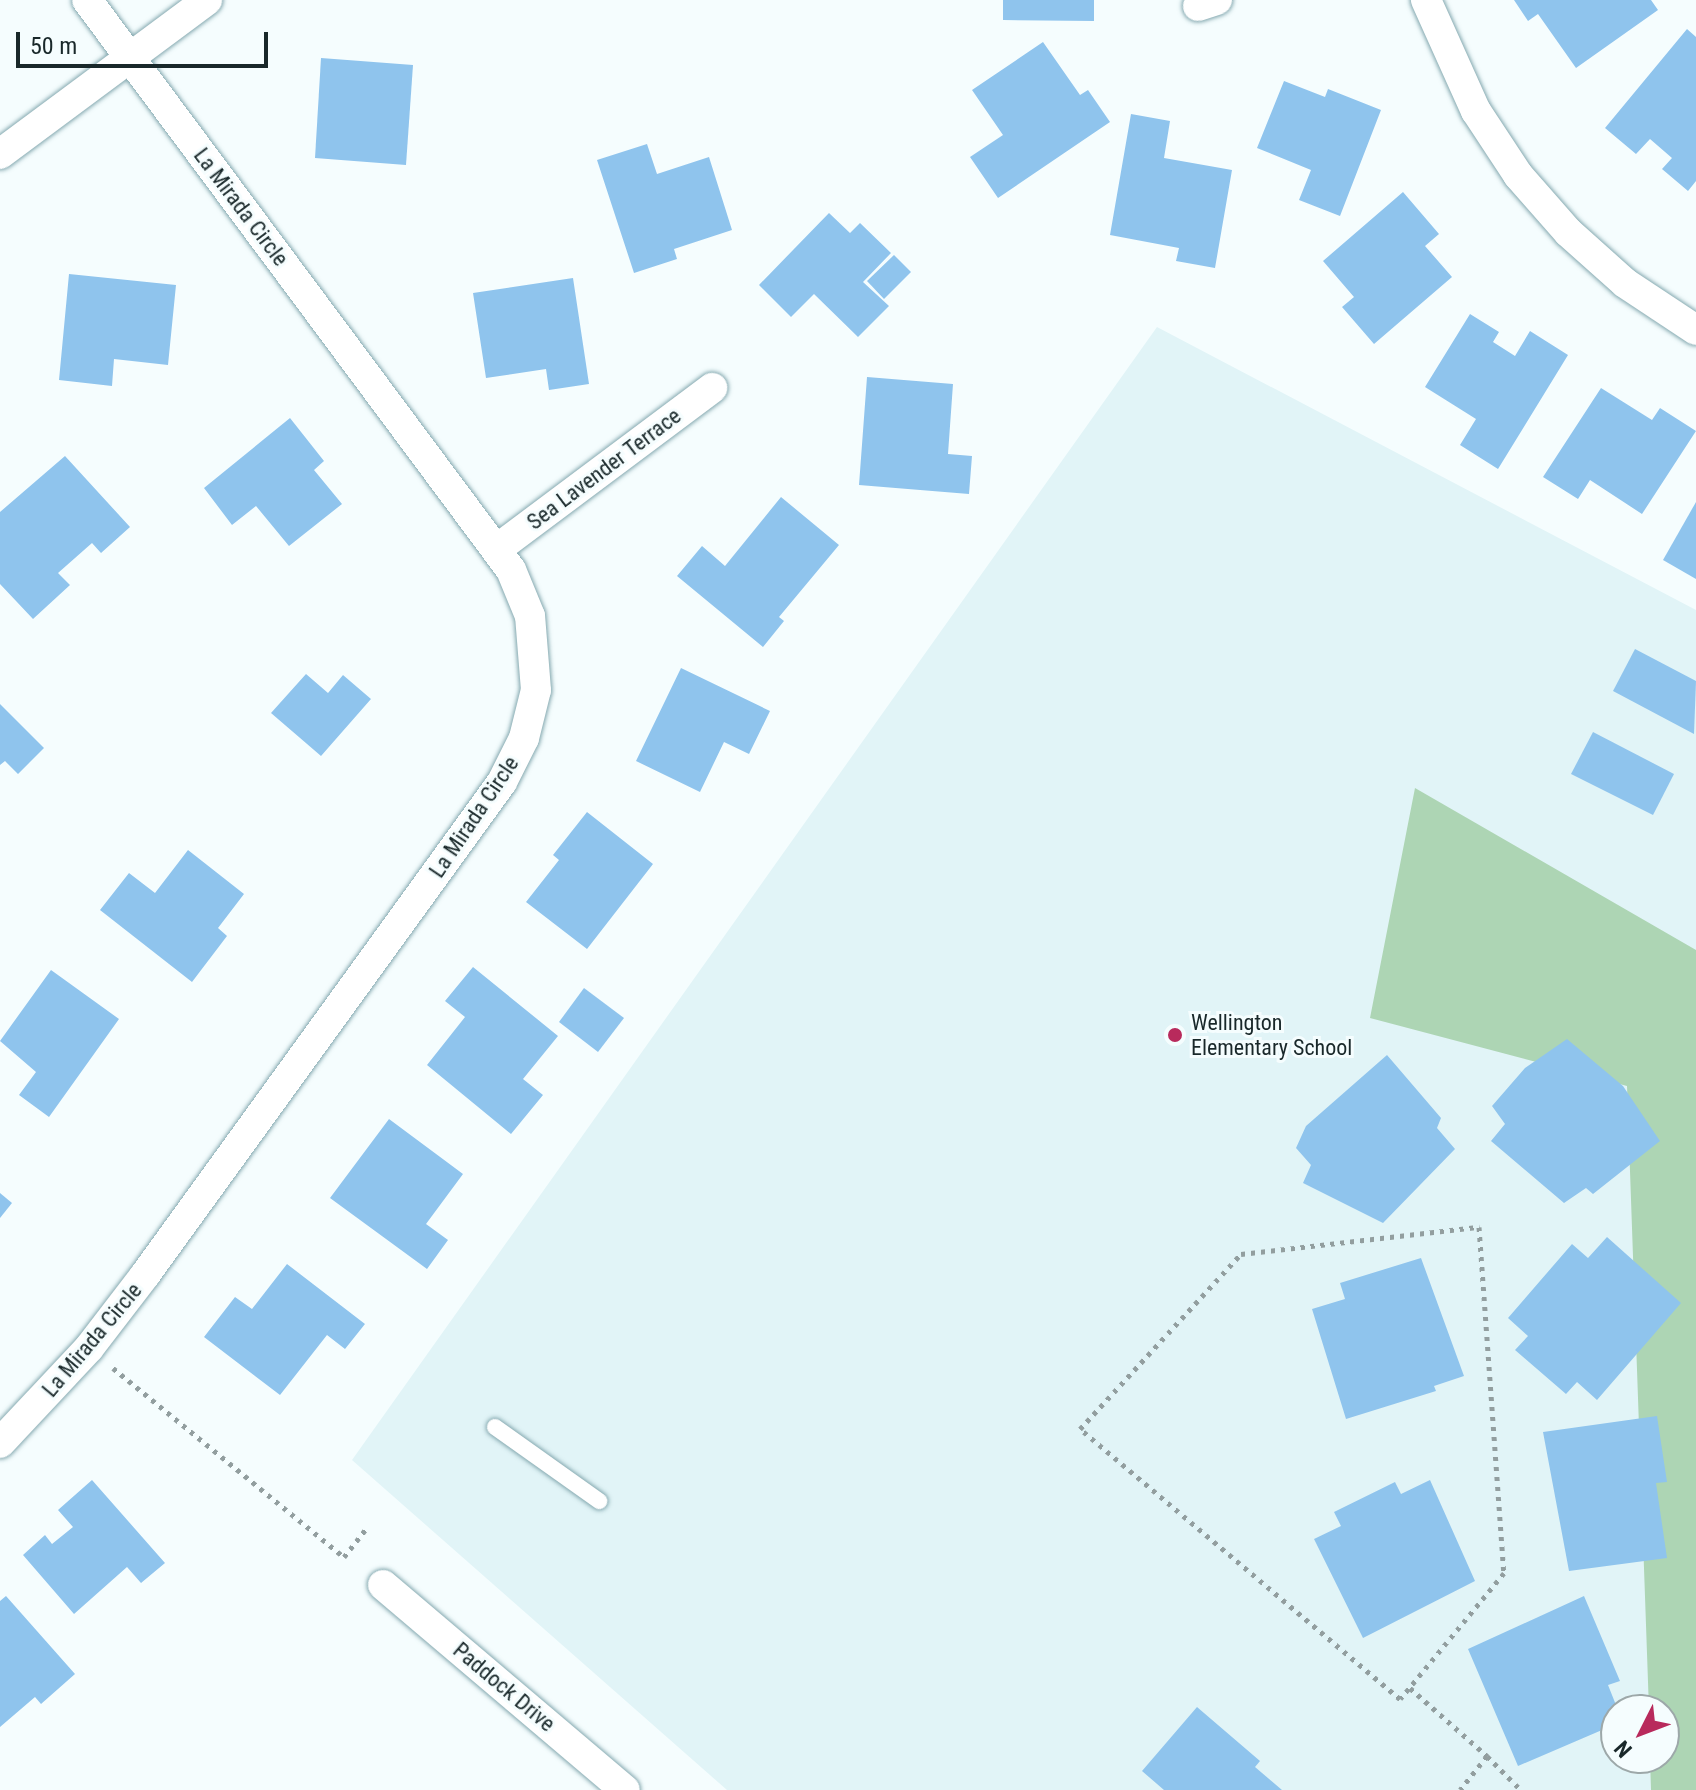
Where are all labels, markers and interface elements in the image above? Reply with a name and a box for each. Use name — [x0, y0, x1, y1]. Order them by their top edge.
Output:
scale bar — [20, 16, 272, 66]
text: 50 m — [30, 32, 77, 60]
street label: La Mirada Circle — [188, 143, 294, 271]
street label: Sea Lavender Terrace — [522, 402, 686, 536]
street label: La Mirada Circle — [424, 751, 524, 883]
place label: Wellington Elementary School — [1191, 1009, 1352, 1060]
marker: Wellington Elementary School — [1166, 1026, 1184, 1044]
street label: La Mirada Circle — [37, 1278, 147, 1402]
street label: Paddock Drive — [448, 1637, 560, 1737]
north arrow — [1600, 1694, 1680, 1774]
text: N — [1609, 1736, 1637, 1762]

